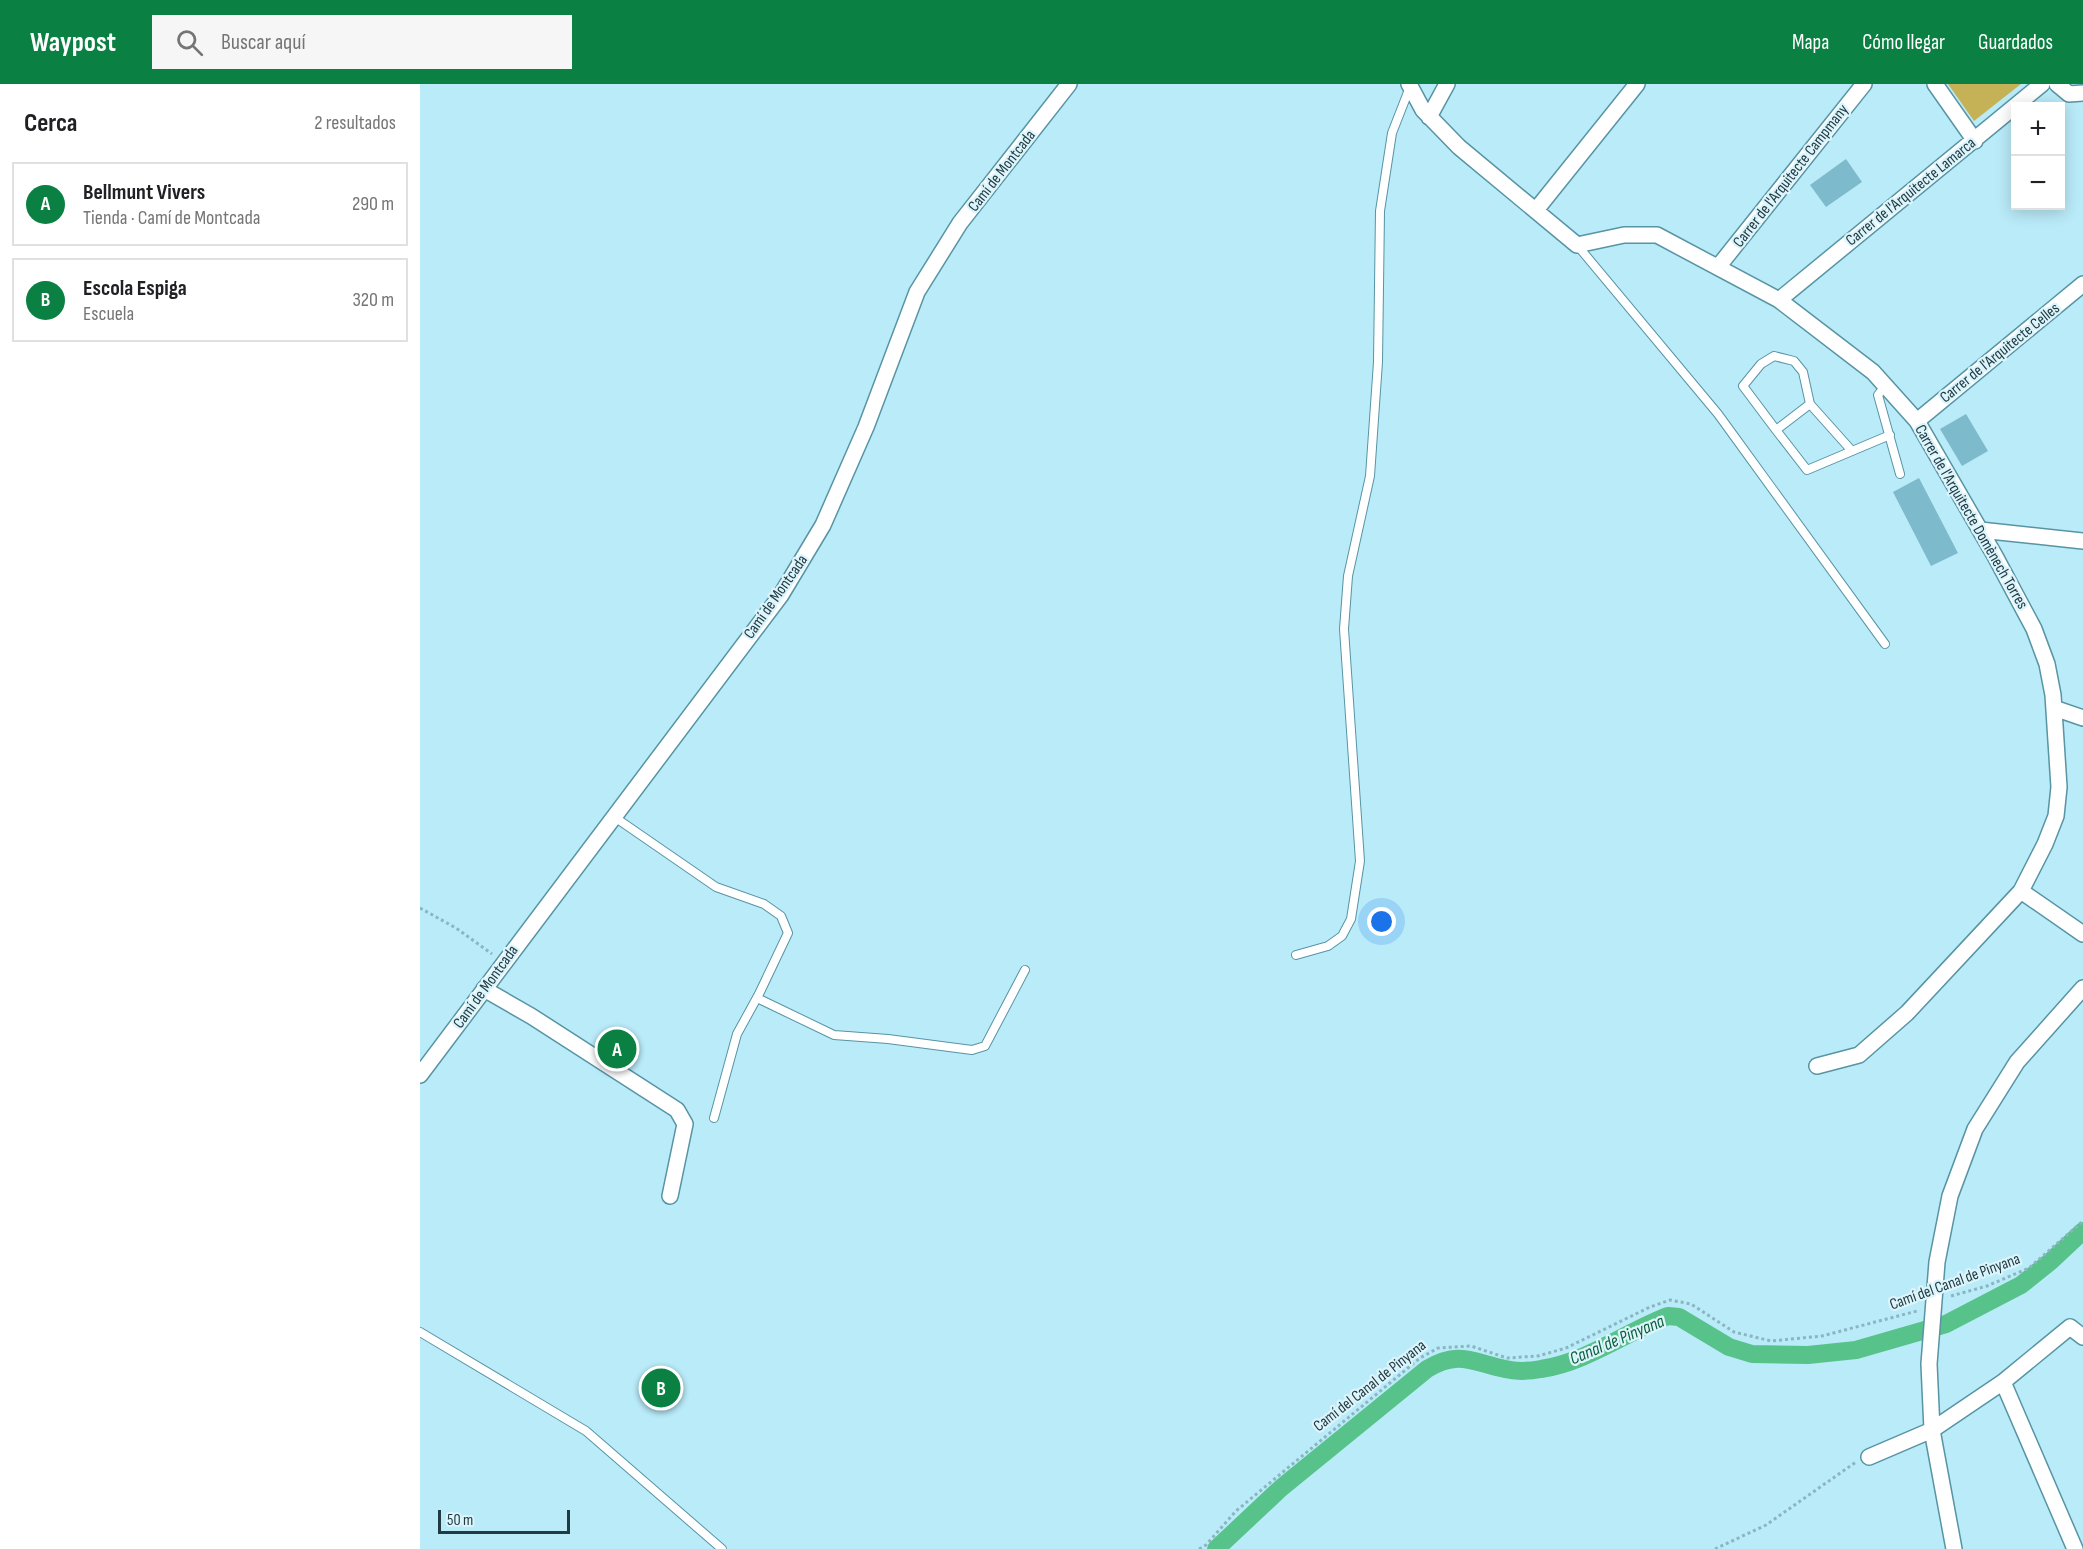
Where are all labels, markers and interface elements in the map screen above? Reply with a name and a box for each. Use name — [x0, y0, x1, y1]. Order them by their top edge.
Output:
search box — [152, 15, 572, 69]
text: Waypost — [30, 26, 116, 59]
icon: search — [173, 26, 206, 59]
text: Buscar aquí — [221, 29, 306, 56]
text: Mapa — [1792, 30, 1829, 55]
text: Cómo llegar — [1862, 30, 1945, 55]
text: Guardados — [1978, 30, 2053, 55]
street label: Carrer de l'Arquitecte Campmany — [1729, 101, 1853, 251]
map controls — [2011, 102, 2065, 210]
button: + — [2011, 102, 2065, 156]
text: Cerca — [24, 108, 77, 139]
text: 2 resultados — [314, 111, 396, 135]
street label: Camí de Montcada — [964, 126, 1040, 216]
street label: Carrer de l'Arquitecte Lamarca — [1842, 134, 1980, 250]
button: − — [2011, 156, 2065, 210]
text: Bellmunt Vivers — [83, 179, 205, 206]
text: A — [41, 192, 50, 216]
text: 290 m — [352, 192, 394, 216]
text: Tienda · Camí de Montcada — [83, 206, 260, 230]
text: Escola Espiga — [83, 275, 187, 302]
text: B — [41, 288, 50, 312]
text: 320 m — [352, 288, 394, 312]
street label: Carrer de l'Arquitecte Celles — [1936, 299, 2064, 407]
text: Escuela — [83, 302, 134, 326]
street label: Carrer de l'Arquitecte Domènech Torres — [1910, 421, 2032, 613]
street label: Camí de Montcada — [740, 551, 812, 643]
your location — [1367, 907, 1396, 936]
street label: Camí de Montcada — [449, 942, 523, 1032]
pin: A — [598, 1026, 636, 1072]
street label: Camí del Canal de Pinyana — [1887, 1250, 2023, 1314]
water label: Canal de Pinyana — [1566, 1310, 1668, 1369]
street label: Camí del Canal de Pinyana — [1310, 1336, 1430, 1436]
pin: B — [642, 1366, 680, 1410]
scale bar — [438, 1507, 570, 1534]
text: 50 m — [447, 1511, 473, 1530]

